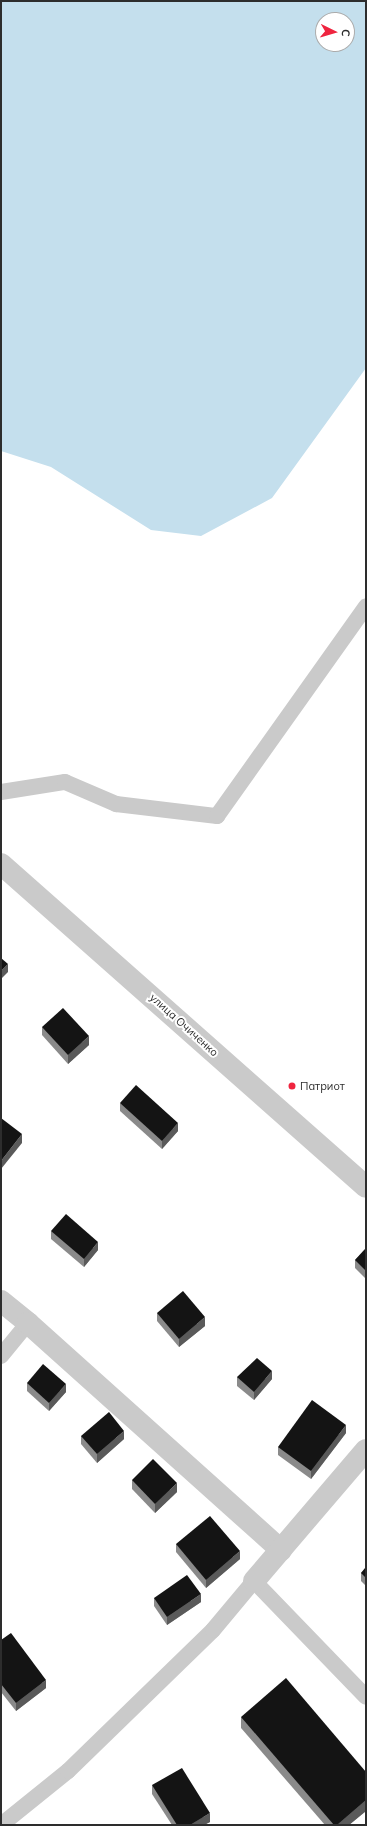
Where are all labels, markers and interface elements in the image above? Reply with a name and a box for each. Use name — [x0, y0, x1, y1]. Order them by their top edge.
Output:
north arrow — [315, 12, 355, 52]
text: С — [339, 29, 353, 37]
street label: улица Очиченко — [147, 991, 221, 1059]
place label: Патриот — [300, 1079, 345, 1093]
marker: Патриот — [287, 1081, 297, 1091]

